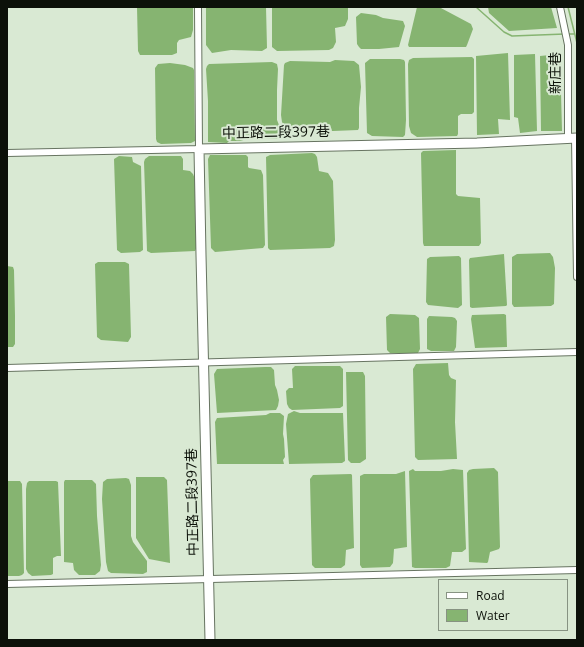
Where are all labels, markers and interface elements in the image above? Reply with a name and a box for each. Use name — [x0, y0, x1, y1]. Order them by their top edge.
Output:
street label: 新庄巷 — [548, 52, 564, 94]
street label: 中正路二段397巷 — [222, 124, 330, 142]
street label: 中正路二段397巷 — [184, 448, 202, 556]
legend — [438, 579, 568, 631]
text: Road — [476, 587, 505, 604]
text: Water — [476, 607, 510, 624]

